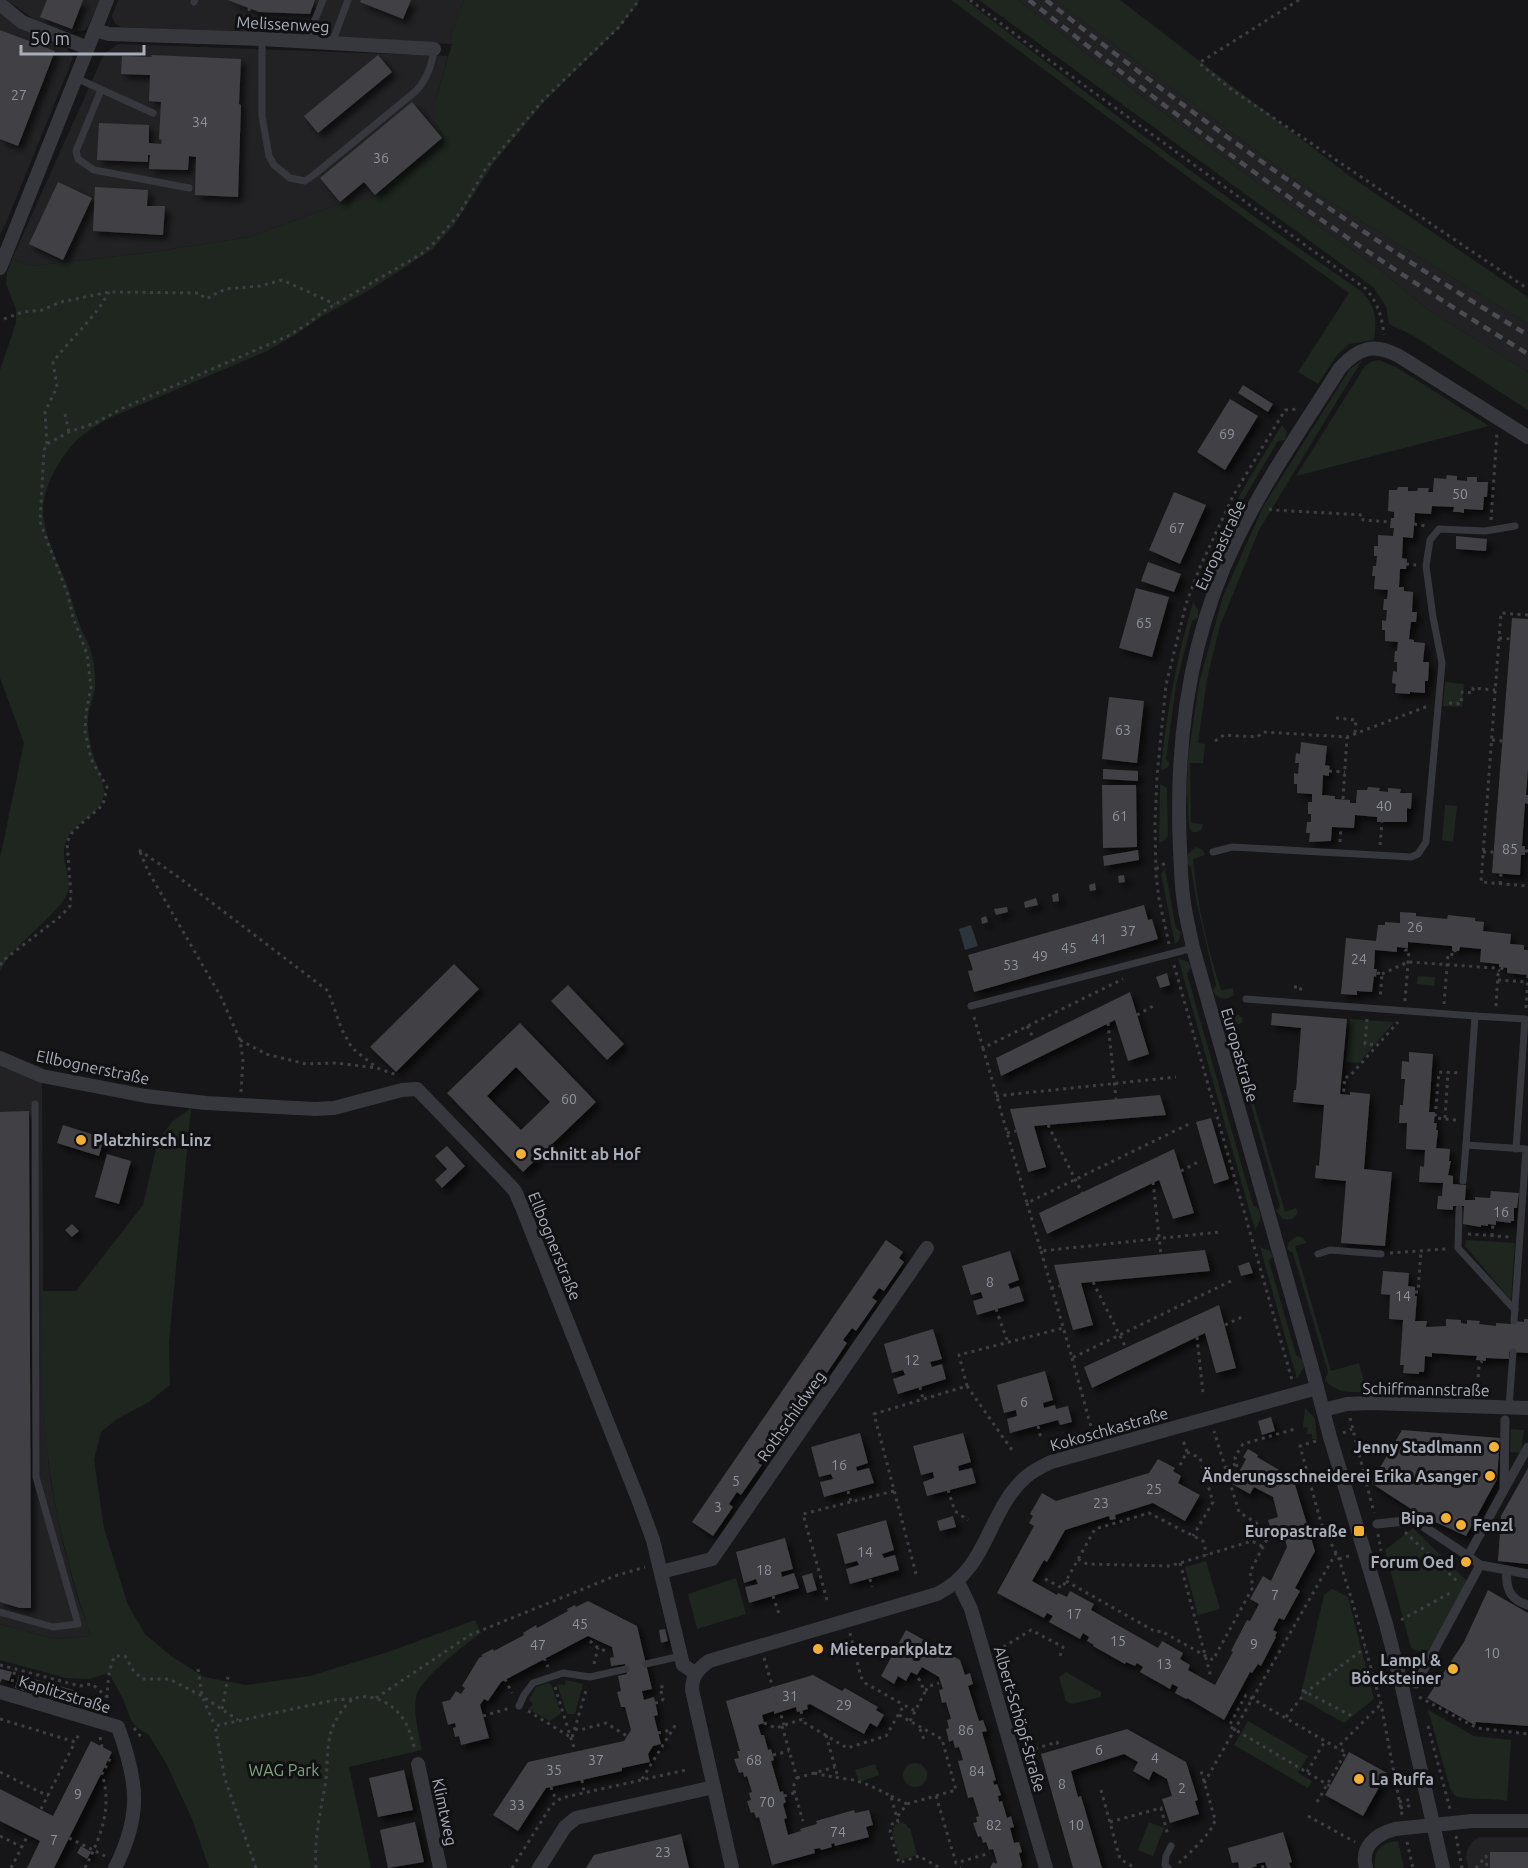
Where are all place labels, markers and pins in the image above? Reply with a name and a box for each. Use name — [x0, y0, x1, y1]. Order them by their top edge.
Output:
place label: Platzhirsch Linz — [93, 1131, 211, 1149]
marker: Platzhirsch Linz — [74, 1133, 88, 1147]
place label: Schnitt ab Hof — [533, 1145, 641, 1163]
marker: Schnitt ab Hof — [514, 1147, 528, 1161]
place label: Jenny Stadlmann — [1354, 1438, 1482, 1456]
marker: Jenny Stadlmann — [1487, 1440, 1501, 1454]
place label: Änderungsschneiderei Erika Asanger — [1202, 1467, 1478, 1485]
marker: Änderungsschneiderei Erika Asanger — [1483, 1469, 1497, 1483]
place label: Bipa — [1401, 1509, 1434, 1527]
marker: Bipa — [1439, 1511, 1453, 1525]
place label: Fenzl — [1473, 1516, 1513, 1534]
marker: Fenzl — [1454, 1518, 1468, 1532]
place label: Europastraße — [1245, 1522, 1347, 1540]
marker: Europastraße — [1352, 1524, 1366, 1538]
place label: Forum Oed — [1371, 1553, 1454, 1571]
marker: Forum Oed — [1459, 1555, 1473, 1569]
place label: Mieterparkplatz — [830, 1640, 952, 1658]
marker: Mieterparkplatz — [811, 1642, 825, 1656]
place label: Lampl & Böcksteiner — [1351, 1651, 1441, 1687]
marker: Lampl & Böcksteiner — [1446, 1662, 1460, 1676]
place label: La Ruffa — [1371, 1770, 1434, 1788]
marker: La Ruffa — [1352, 1772, 1366, 1786]

